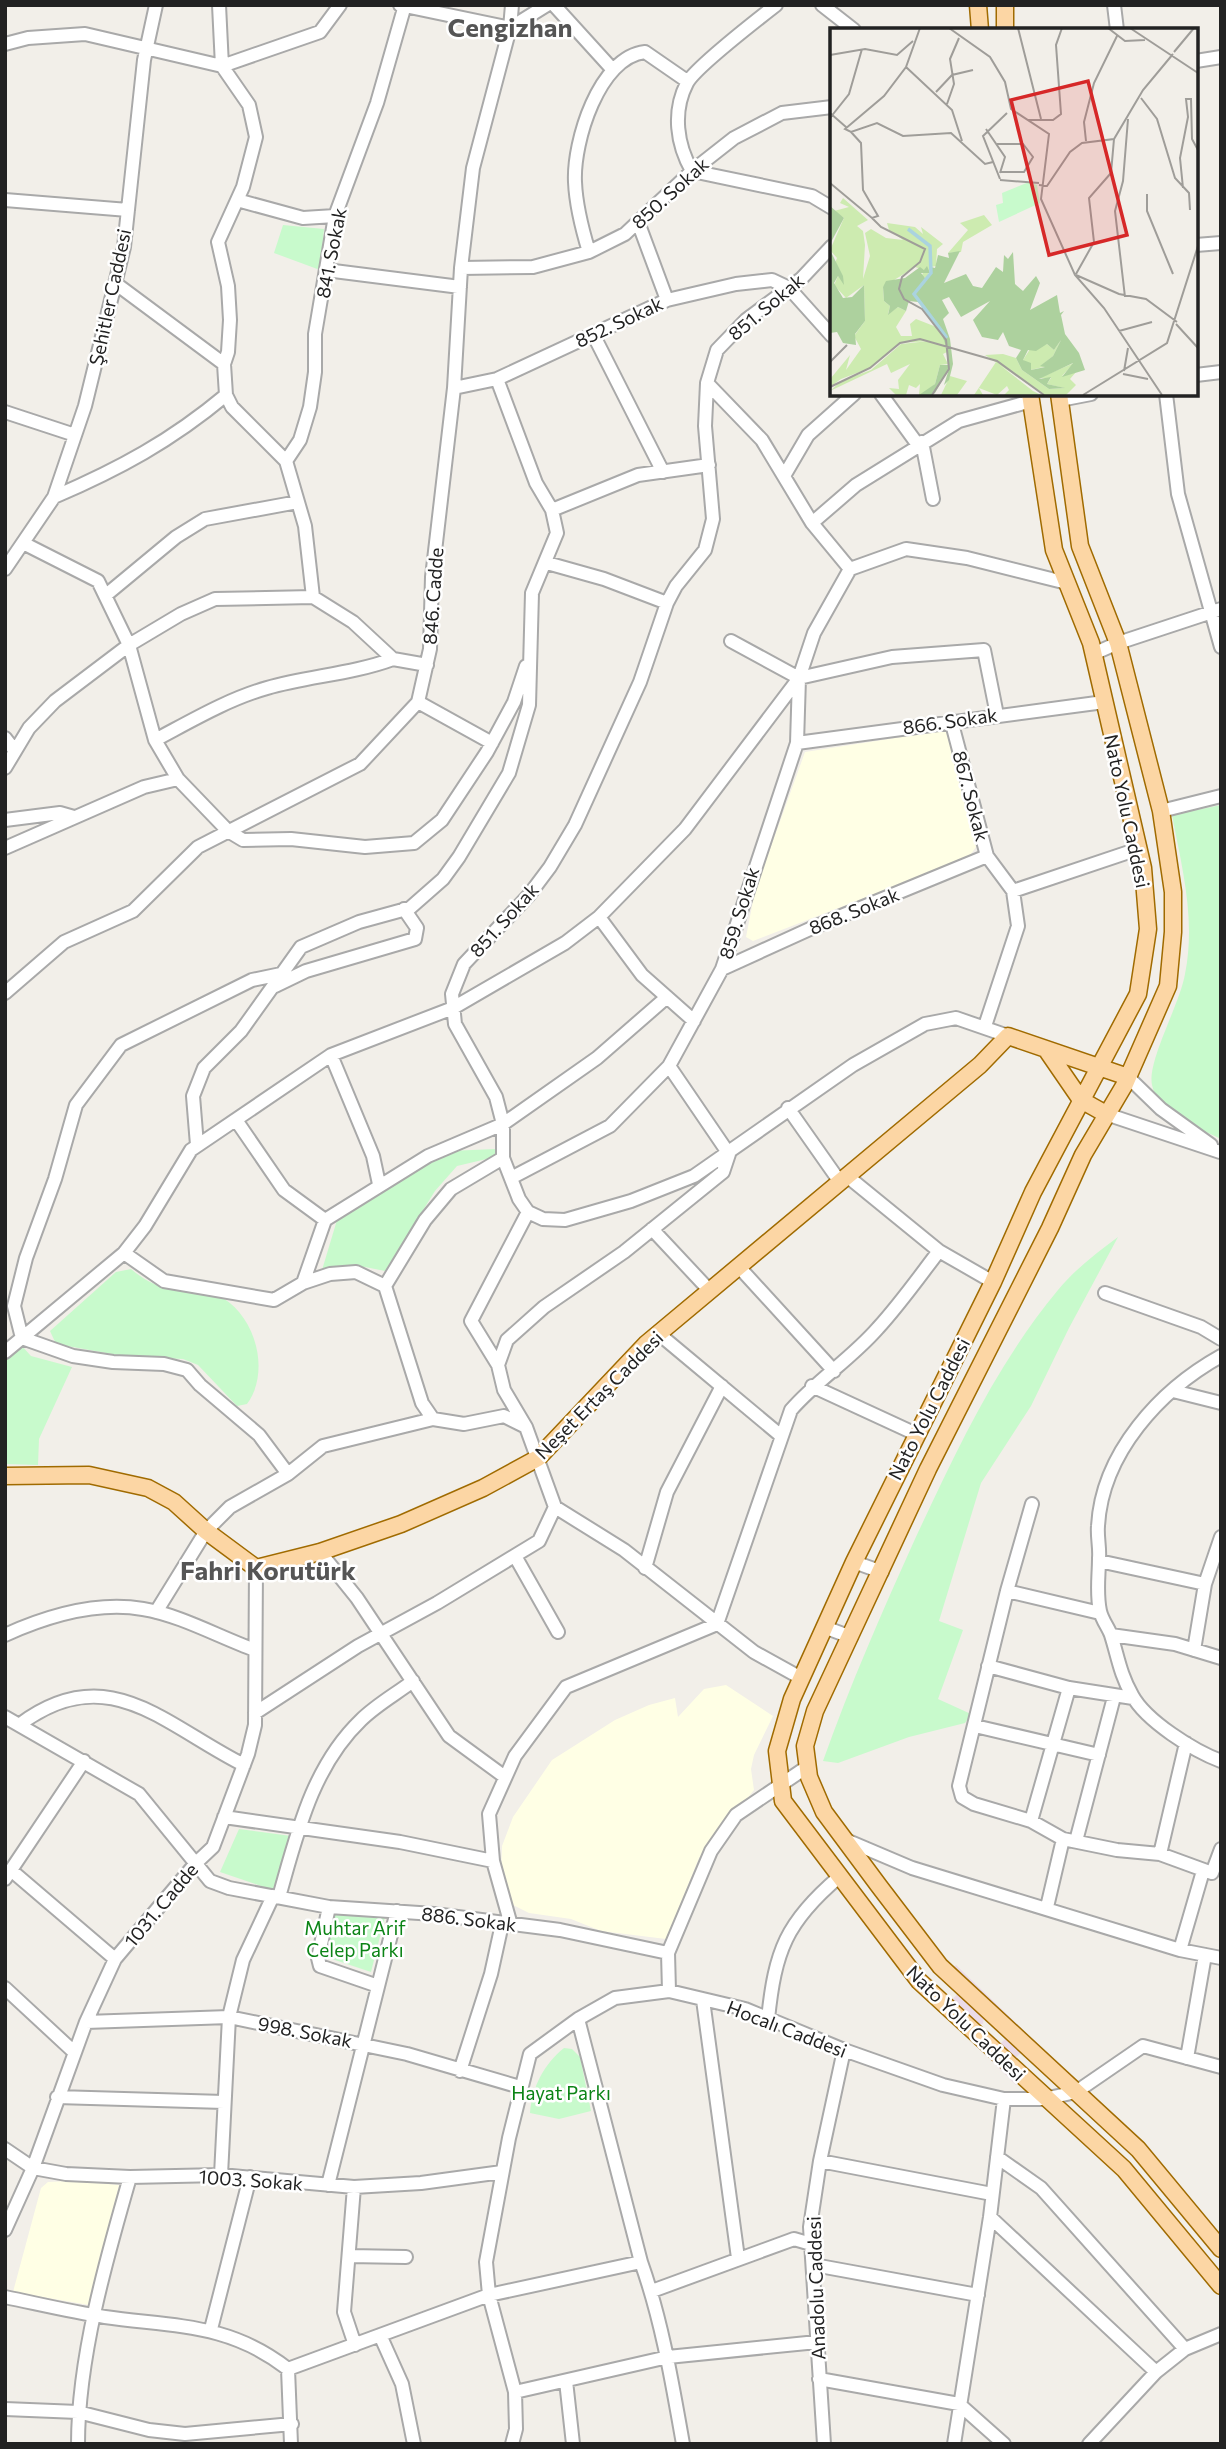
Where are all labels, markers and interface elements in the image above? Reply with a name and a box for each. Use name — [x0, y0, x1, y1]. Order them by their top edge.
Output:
district label: Cengizhan — [447, 11, 573, 42]
inset map — [830, 28, 1198, 396]
street label: 850. Sokak — [626, 152, 713, 233]
street label: 841. Sokak — [310, 206, 351, 300]
street label: Şehitler Caddesi — [84, 226, 135, 367]
street label: 851. Sokak — [723, 268, 808, 345]
street label: 852. Sokak — [571, 291, 666, 352]
street label: 846. Cadde — [418, 547, 447, 645]
street label: 866. Sokak — [901, 702, 999, 739]
street label: Nato Yolu Caddesi — [1100, 732, 1155, 890]
street label: 867. Sokak — [948, 748, 995, 844]
street label: 859. Sokak — [714, 864, 763, 962]
street label: 851. Sokak — [464, 878, 543, 961]
street label: 868. Sokak — [805, 882, 902, 939]
street label: Neşet Ertaş Caddesi — [530, 1326, 667, 1463]
street label: Nato Yolu Caddesi — [883, 1334, 974, 1484]
district label: Fahri Korutürk — [180, 1554, 356, 1585]
street label: 1031. Cadde — [119, 1858, 202, 1951]
street label: 886. Sokak — [420, 1901, 518, 1936]
park label: Muhtar Arif Celep Parkı — [304, 1916, 406, 1961]
street label: Nato Yolu Caddesi — [902, 1960, 1031, 2085]
street label: Hocalı Caddesi — [724, 1995, 850, 2062]
street label: 998. Sokak — [256, 2011, 354, 2052]
park label: Hayat Parkı — [511, 2081, 611, 2104]
street label: 1003. Sokak — [198, 2164, 304, 2195]
street label: Anadolu Caddesi — [801, 2216, 830, 2360]

